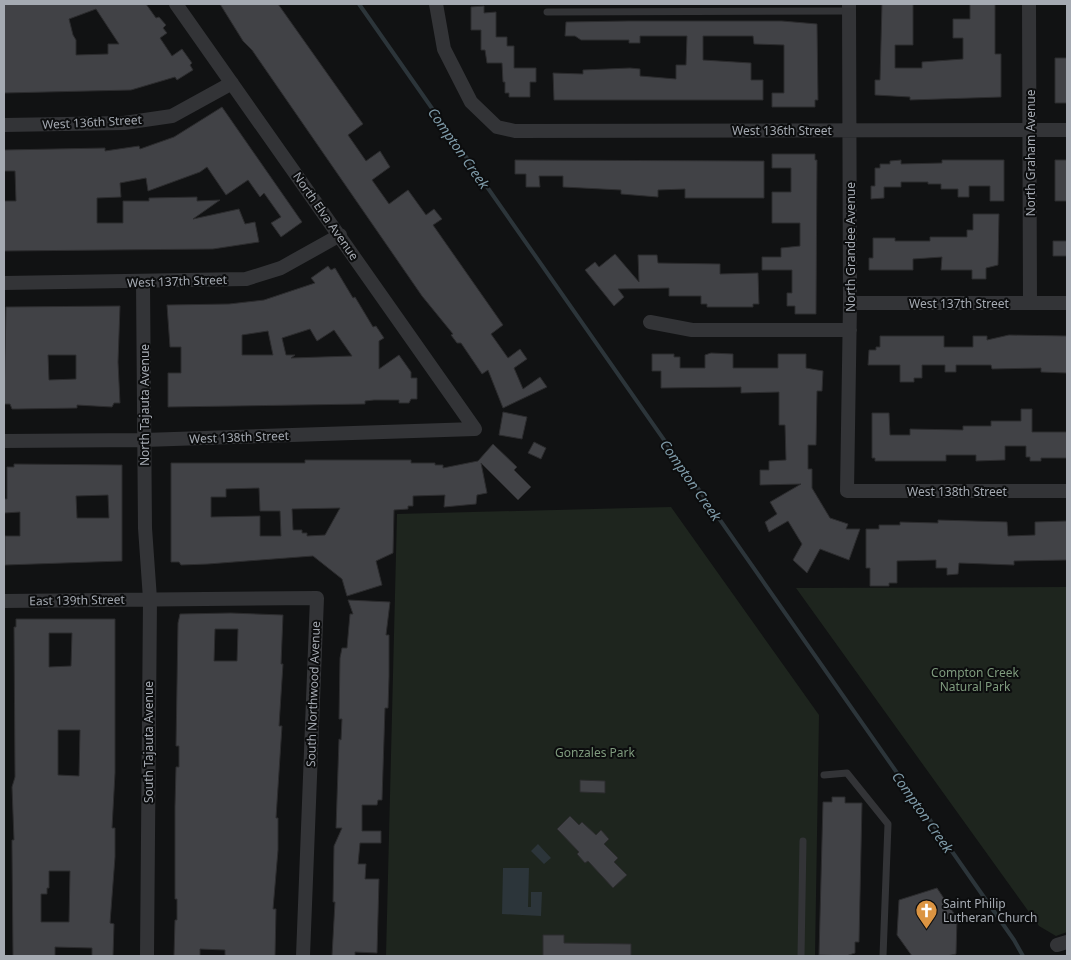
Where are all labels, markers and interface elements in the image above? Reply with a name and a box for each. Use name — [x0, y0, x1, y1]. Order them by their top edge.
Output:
street label: North Graham Avenue — [1022, 89, 1039, 217]
water label: Compton Creek — [424, 104, 495, 193]
street label: West 136th Street — [42, 111, 143, 133]
street label: West 136th Street — [732, 122, 833, 139]
street label: North Elva Avenue — [289, 169, 363, 264]
street label: North Grandee Avenue — [842, 182, 859, 312]
street label: West 137th Street — [127, 271, 228, 291]
street label: West 137th Street — [909, 295, 1010, 312]
street label: North Tajauta Avenue — [136, 344, 153, 466]
street label: West 138th Street — [189, 427, 290, 447]
water label: Compton Creek — [656, 436, 727, 525]
street label: West 138th Street — [907, 483, 1008, 500]
street label: East 139th Street — [29, 591, 126, 609]
street label: South Northwood Avenue — [302, 621, 324, 767]
park label: Compton Creek Natural Park — [931, 664, 1019, 695]
street label: South Tajauta Avenue — [140, 681, 157, 803]
park label: Gonzales Park — [555, 744, 636, 761]
water label: Compton Creek — [888, 768, 959, 857]
place label: Saint Philip Lutheran Church — [943, 895, 1038, 926]
church icon: Saint Philip Lutheran Church — [915, 898, 939, 929]

